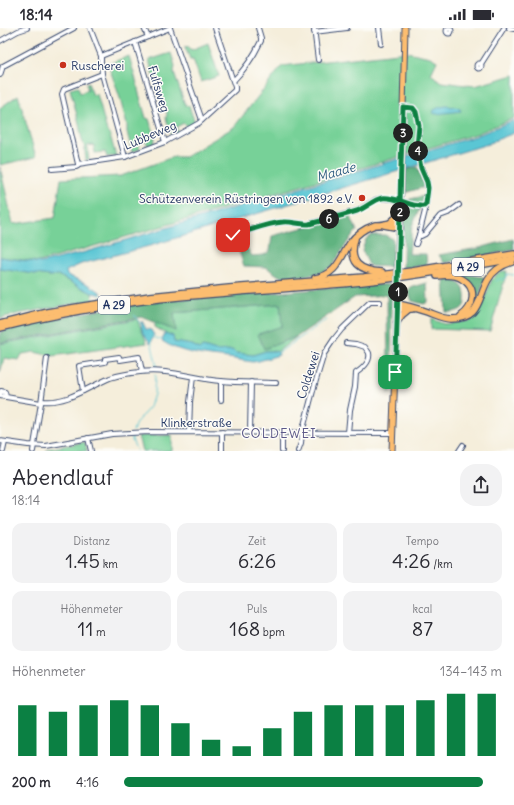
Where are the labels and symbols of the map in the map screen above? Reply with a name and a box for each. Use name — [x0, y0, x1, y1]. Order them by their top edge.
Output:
place label: Ruscherei — [71, 58, 124, 73]
marker: Ruscherei — [58, 60, 68, 70]
street label: Fulfsweg — [145, 64, 173, 114]
street label: Lubbeweg — [121, 117, 179, 153]
pin: 3 — [393, 123, 413, 143]
pin: 4 — [408, 141, 428, 161]
water label: Maade — [315, 158, 358, 186]
place label: Schützenverein Rüstringen von 1892 e.V. — [139, 191, 354, 206]
marker: Schützenverein Rüstringen von 1892 e.V. — [357, 193, 367, 203]
pin: 2 — [390, 202, 410, 222]
pin: 6 — [319, 209, 339, 229]
pin — [216, 218, 250, 252]
road number: A 29 — [452, 258, 484, 276]
pin: 1 — [388, 282, 408, 302]
road number: A 29 — [98, 296, 130, 314]
street label: Coldewei — [293, 349, 323, 401]
pin — [378, 355, 412, 389]
street label: Klinkerstraße — [160, 415, 232, 430]
district label: COLDEWEI — [241, 425, 317, 442]

